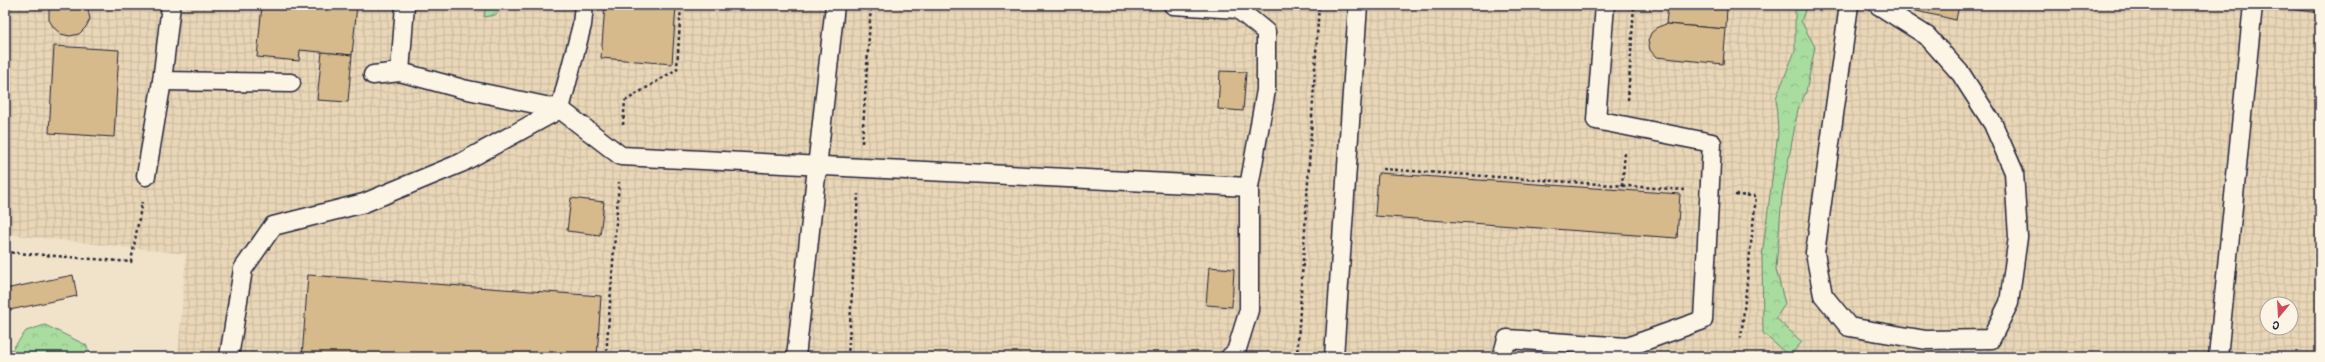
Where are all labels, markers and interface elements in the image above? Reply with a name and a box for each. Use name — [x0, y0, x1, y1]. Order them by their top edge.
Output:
north arrow — [2259, 296, 2299, 336]
text: С — [2271, 318, 2281, 332]

